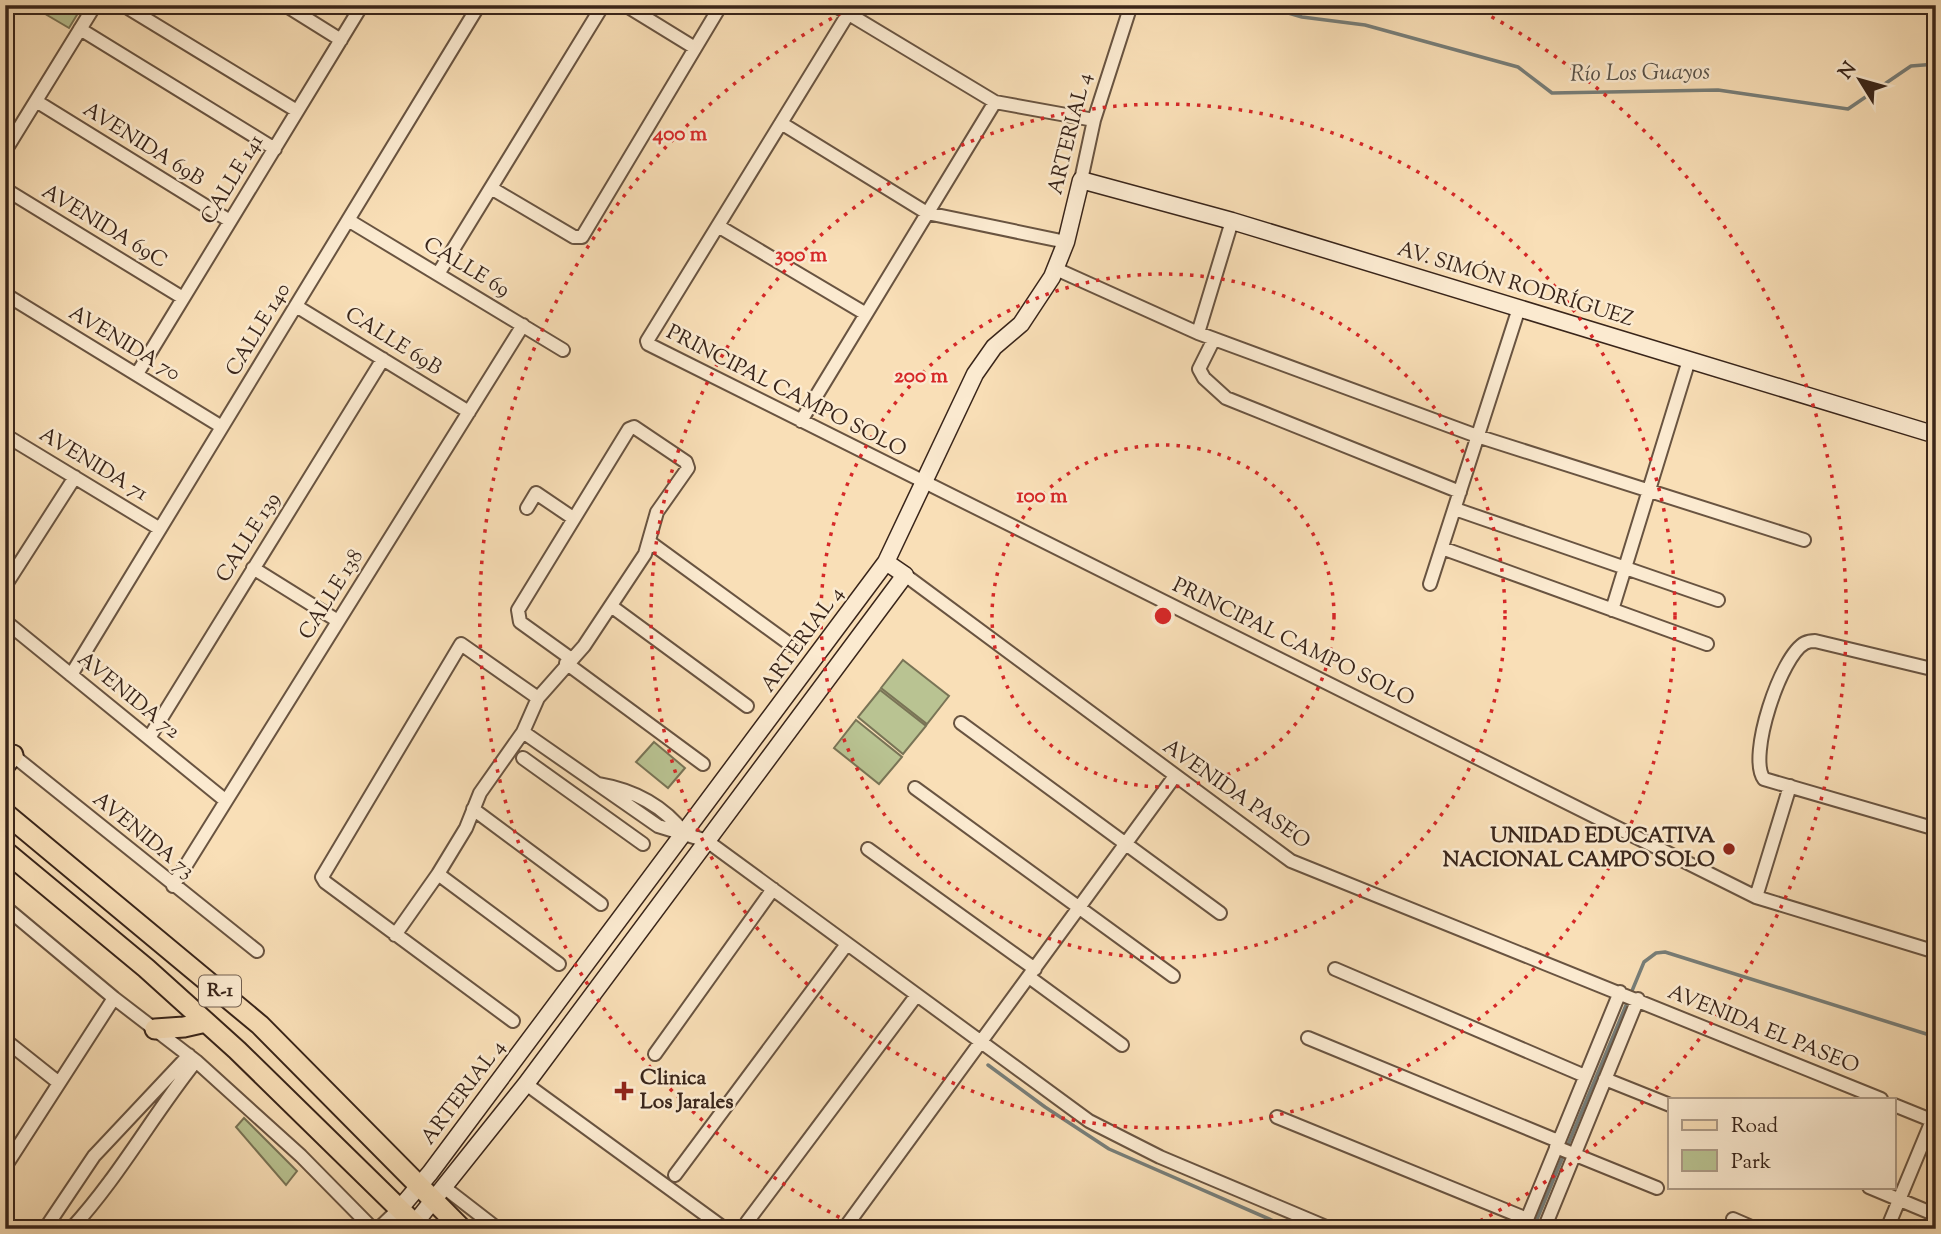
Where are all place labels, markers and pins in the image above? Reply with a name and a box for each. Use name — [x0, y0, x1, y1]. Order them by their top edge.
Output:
centre of rings — [1151, 604, 1175, 628]
place label: UNIDAD EDUCATIVA NACIONAL CAMPO SOLO — [1443, 822, 1716, 876]
marker: UNIDAD EDUCATIVA NACIONAL CAMPO SOLO — [1721, 841, 1737, 857]
place label: Clinica Los Jarales — [640, 1064, 734, 1118]
marker: Clinica Los Jarales — [614, 1081, 634, 1101]

